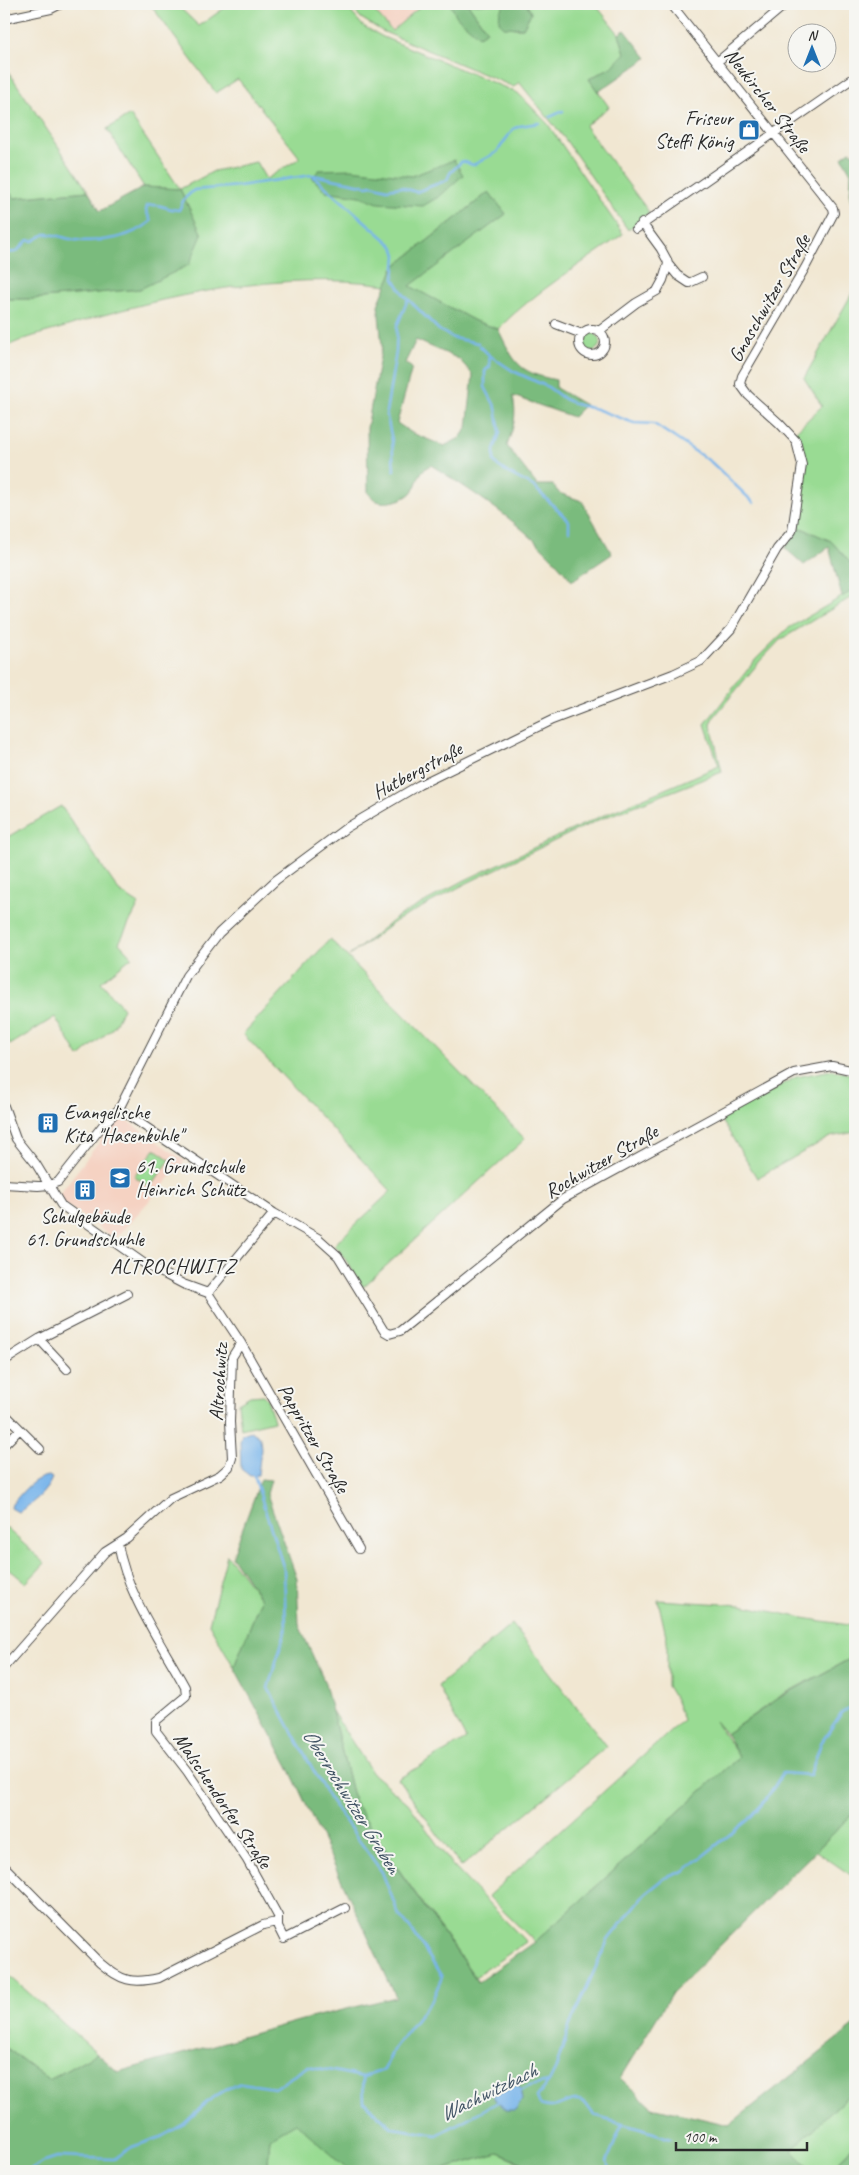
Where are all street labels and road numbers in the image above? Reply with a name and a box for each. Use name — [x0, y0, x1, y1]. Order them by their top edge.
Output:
street label: Neukircher Straße — [719, 43, 817, 159]
street label: Gnaschwitzer Straße — [723, 229, 817, 367]
street label: Hutbergstraße — [368, 736, 468, 805]
street label: Rochwitzer Straße — [540, 1118, 664, 1204]
street label: Altrochwitz — [203, 1341, 234, 1422]
street label: Pappritzer Straße — [272, 1379, 356, 1499]
street label: Malschendorfer Straße — [168, 1728, 278, 1874]

